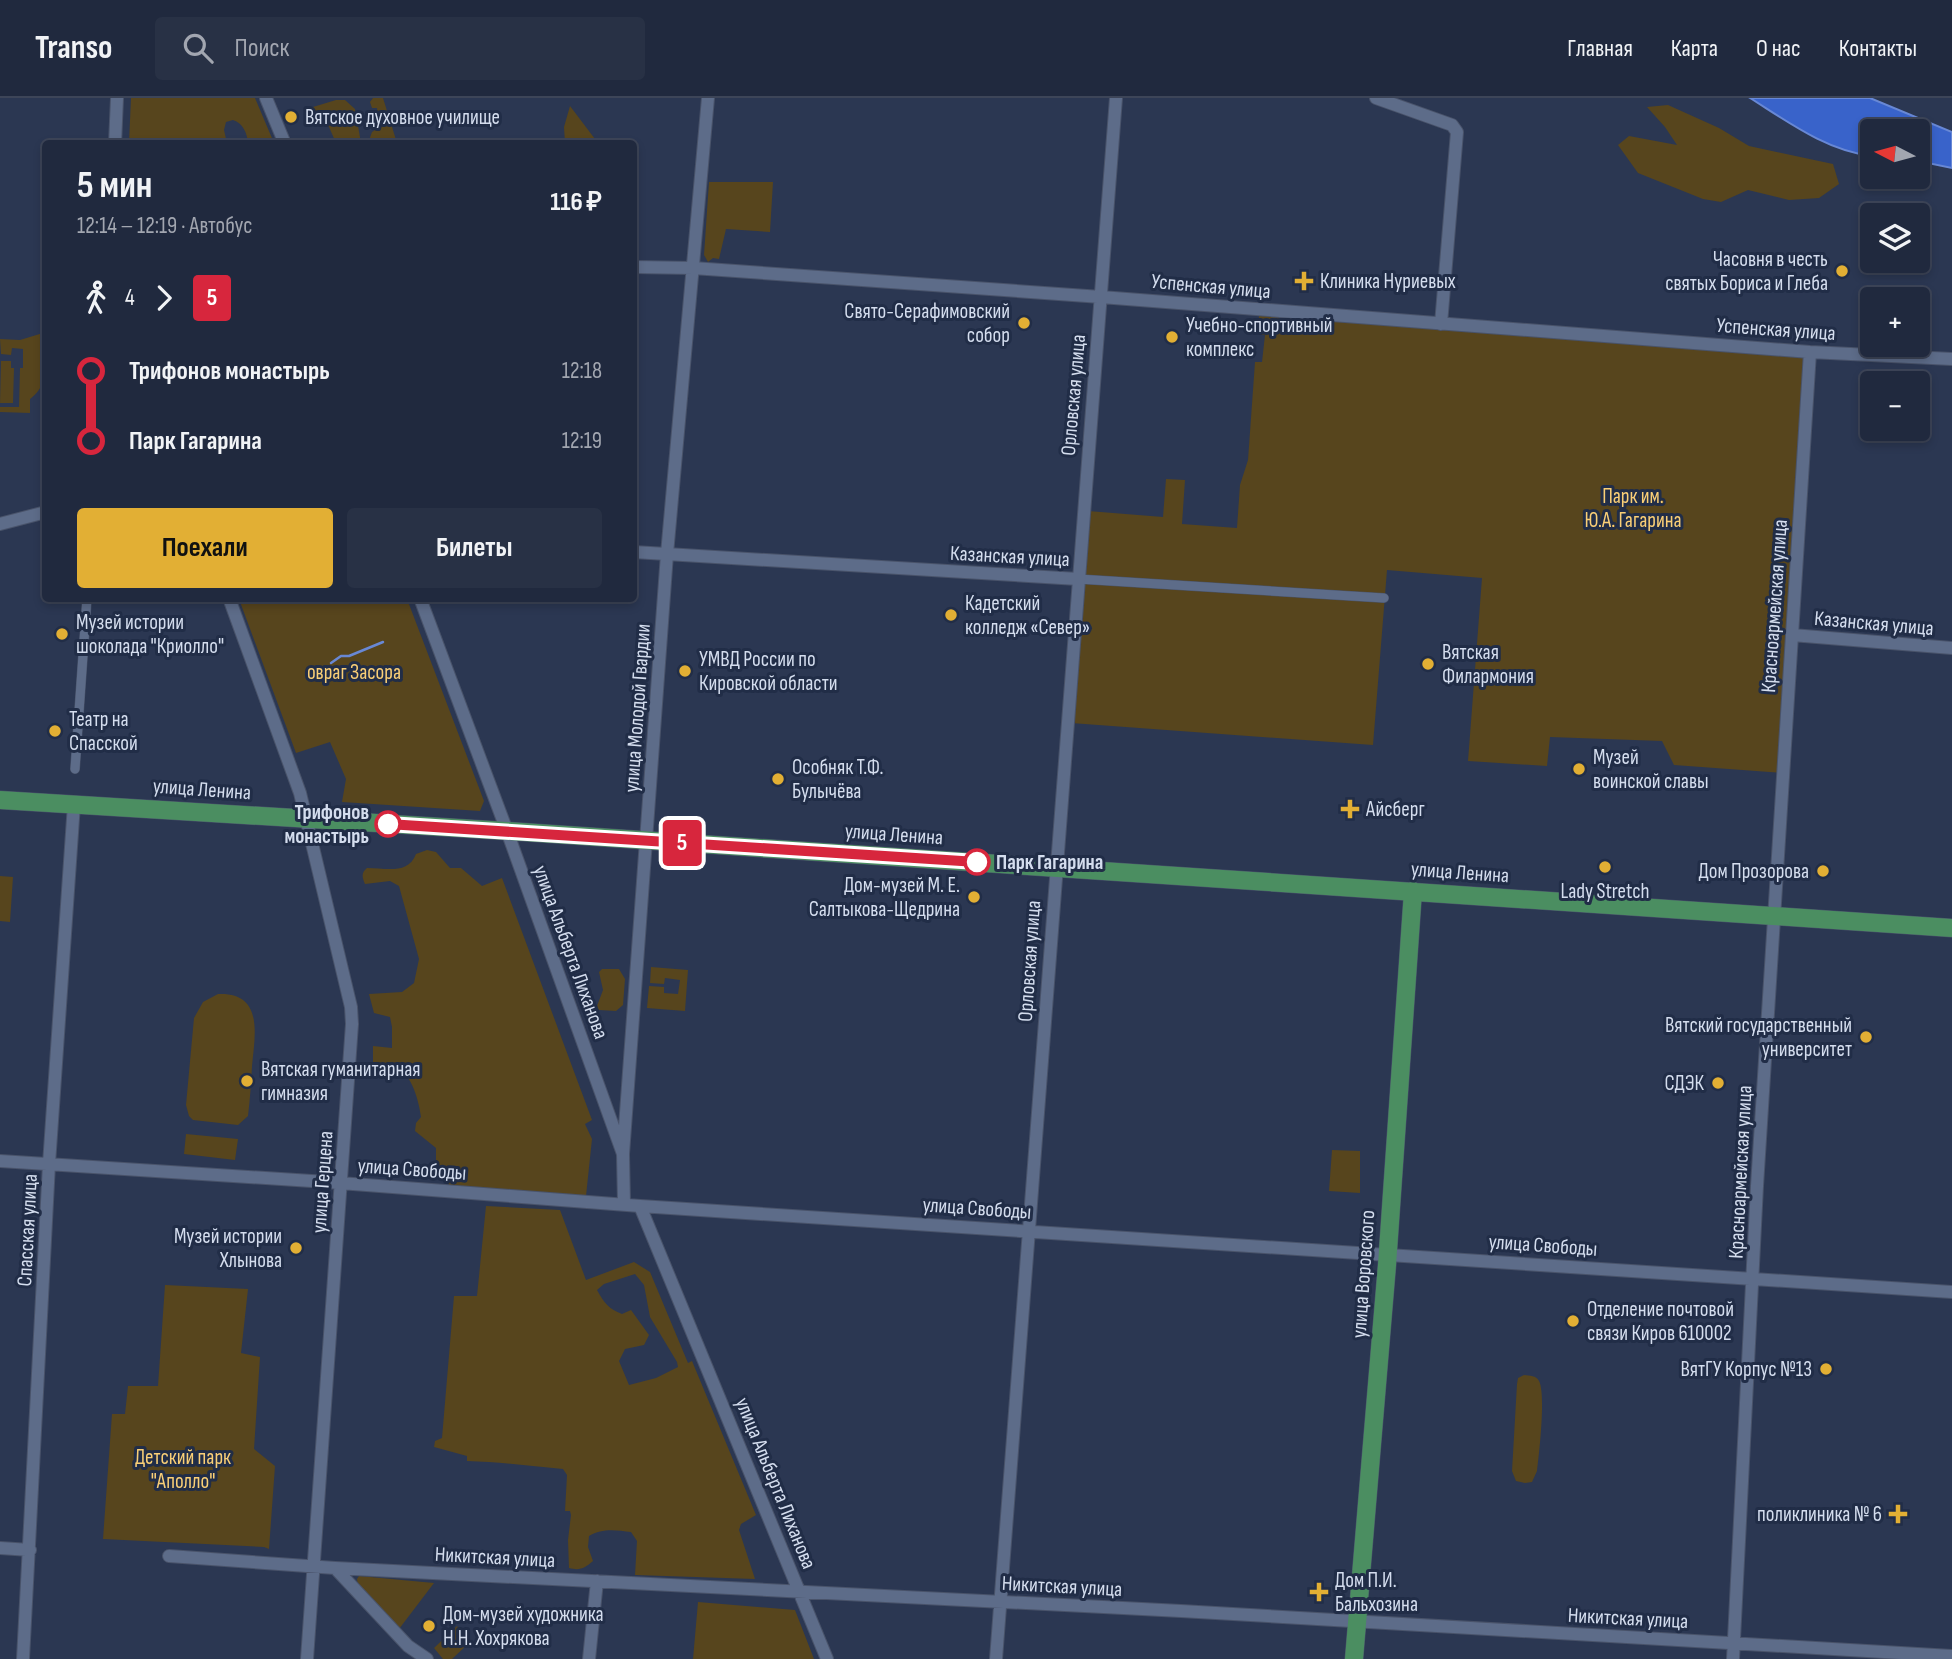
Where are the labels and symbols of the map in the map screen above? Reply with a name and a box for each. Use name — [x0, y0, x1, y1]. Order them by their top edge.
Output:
place label: Вятское духовное училище — [305, 105, 500, 130]
marker: Вятское духовное училище — [283, 109, 299, 125]
north arrow — [1860, 119, 1930, 189]
place label: Часовня в честь святых Бориса и Глеба — [1665, 247, 1828, 296]
marker: Часовня в честь святых Бориса и Глеба — [1834, 263, 1850, 279]
street label: Успенская улица — [1150, 269, 1272, 304]
place label: Клиника Нуриевых — [1320, 269, 1456, 294]
marker: Клиника Нуриевых — [1294, 271, 1314, 291]
place label: Свято-Серафимовский собор — [844, 299, 1010, 348]
place label: Учебно-спортивный комплекс — [1186, 313, 1333, 362]
street label: Успенская улица — [1715, 313, 1836, 346]
marker: Свято-Серафимовский собор — [1016, 315, 1032, 331]
marker: Учебно-спортивный комплекс — [1164, 329, 1180, 345]
street label: Орловская улица — [1056, 333, 1091, 457]
park label: Парк им. Ю.А. Гагарина — [1584, 484, 1682, 533]
street label: Красноармейская улица — [1756, 519, 1793, 693]
street label: Казанская улица — [950, 541, 1070, 572]
place label: Кадетский колледж «Север» — [965, 591, 1090, 640]
street label: Казанская улица — [1813, 606, 1935, 641]
marker: Кадетский колледж «Север» — [943, 607, 959, 623]
place label: Музей истории шоколада "Криолло" — [76, 610, 224, 659]
street label: улица Молодой Гвардии — [619, 623, 656, 793]
marker: Музей истории шоколада "Криолло" — [54, 626, 70, 642]
place label: Вятская Филармония — [1442, 640, 1534, 689]
place label: УМВД России по Кировской области — [699, 647, 838, 696]
marker: Вятская Филармония — [1420, 656, 1436, 672]
park label: овраг Засора — [307, 660, 401, 685]
marker: УМВД России по Кировской области — [677, 663, 693, 679]
place label: Театр на Спасской — [69, 707, 138, 756]
marker: Театр на Спасской — [47, 723, 63, 739]
place label: Музей воинской славы — [1593, 745, 1709, 794]
place label: Особняк Т.Ф. Булычёва — [792, 755, 883, 804]
marker: Музей воинской славы — [1571, 761, 1587, 777]
marker: Особняк Т.Ф. Булычёва — [770, 771, 786, 787]
street label: улица Ленина — [152, 774, 252, 805]
place label: Айсберг — [1365, 797, 1425, 822]
marker: Айсберг — [1340, 799, 1360, 819]
place label: Трифонов монастырь — [284, 800, 369, 849]
marker: Трифонов монастырь — [375, 811, 401, 837]
street label: улица Ленина — [844, 819, 944, 850]
line badge: 5 — [659, 820, 705, 866]
marker: Парк Гагарина — [964, 849, 990, 875]
place label: Парк Гагарина — [996, 850, 1103, 875]
street label: улица Ленина — [1410, 857, 1510, 888]
marker: Lady Stretch — [1597, 859, 1613, 875]
place label: Дом Прозорова — [1699, 859, 1809, 884]
street label: улица Альберта Лиханова — [528, 862, 614, 1042]
marker: Дом Прозорова — [1815, 863, 1831, 879]
place label: Дом-музей М. Е. Салтыкова-Щедрина — [809, 873, 960, 922]
place label: Lady Stretch — [1560, 879, 1650, 904]
marker: Дом-музей М. Е. Салтыкова-Щедрина — [966, 889, 982, 905]
street label: Орловская улица — [1013, 900, 1046, 1023]
place label: Вятский государственный университет — [1665, 1013, 1852, 1062]
marker: Вятский государственный университет — [1858, 1029, 1874, 1045]
place label: Вятская гуманитарная гимназия — [261, 1057, 421, 1106]
place label: СДЭК — [1664, 1071, 1705, 1096]
marker: Вятская гуманитарная гимназия — [239, 1073, 255, 1089]
marker: СДЭК — [1710, 1075, 1726, 1091]
street label: Красноармейская улица — [1723, 1085, 1758, 1259]
street label: улица Герцена — [306, 1130, 339, 1234]
street label: улица Свободы — [357, 1153, 467, 1186]
street label: Спасская улица — [12, 1173, 43, 1287]
street label: улица Свободы — [922, 1192, 1032, 1225]
street label: улица Воровского — [1347, 1209, 1380, 1339]
place label: Музей истории Хлынова — [174, 1224, 282, 1273]
street label: улица Свободы — [1488, 1229, 1598, 1262]
marker: Музей истории Хлынова — [288, 1240, 304, 1256]
place label: Отделение почтовой связи Киров 610002 — [1587, 1297, 1734, 1346]
marker: Отделение почтовой связи Киров 610002 — [1565, 1313, 1581, 1329]
place label: ВятГУ Корпус №13 — [1680, 1357, 1812, 1382]
marker: ВятГУ Корпус №13 — [1818, 1361, 1834, 1377]
street label: улица Альберта Лиханова — [730, 1394, 821, 1573]
park label: Детский парк "Аполло" — [135, 1445, 231, 1494]
place label: поликлиника № 6 — [1757, 1502, 1882, 1527]
marker: поликлиника № 6 — [1888, 1504, 1908, 1524]
street label: Никитская улица — [434, 1542, 556, 1573]
place label: Дом П.И. Бальхозина — [1335, 1568, 1418, 1617]
street label: Никитская улица — [1001, 1571, 1123, 1602]
marker: Дом П.И. Бальхозина — [1309, 1582, 1329, 1602]
place label: Дом-музей художника Н.Н. Хохрякова — [443, 1602, 604, 1651]
street label: Никитская улица — [1567, 1603, 1689, 1634]
marker: Дом-музей художника Н.Н. Хохрякова — [421, 1618, 437, 1634]

